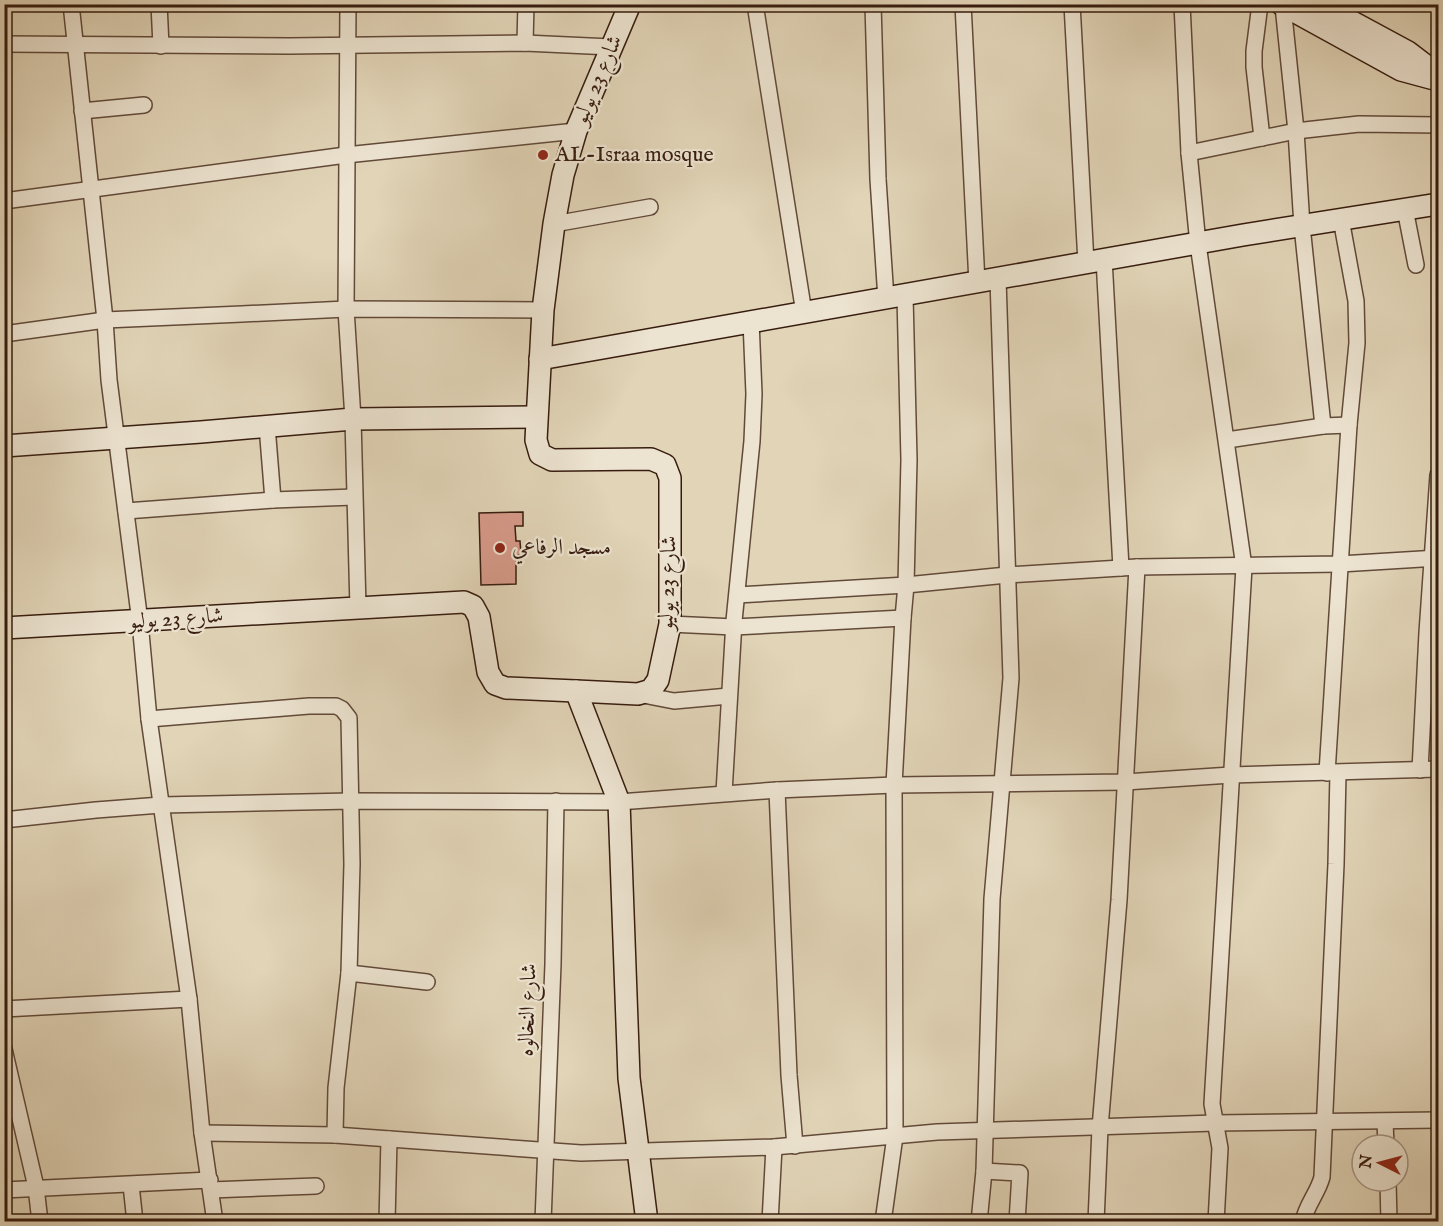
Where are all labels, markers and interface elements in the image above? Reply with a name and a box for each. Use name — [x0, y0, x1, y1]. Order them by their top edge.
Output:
street label: شارع 23 يوليو — [566, 31, 632, 132]
place label: AL-Israa mosque — [554, 141, 714, 169]
marker: AL-Israa mosque — [536, 148, 550, 162]
place label: مسجد الرفاعي — [512, 534, 611, 565]
street label: شارع 23 يوليو — [652, 535, 687, 633]
marker: مسجد الرفاعي — [493, 541, 507, 555]
street label: شارع 23 يوليو — [126, 602, 225, 639]
street label: شارع النخالوه — [512, 963, 547, 1057]
north arrow — [1350, 1133, 1410, 1193]
text: N — [1356, 1154, 1378, 1171]

